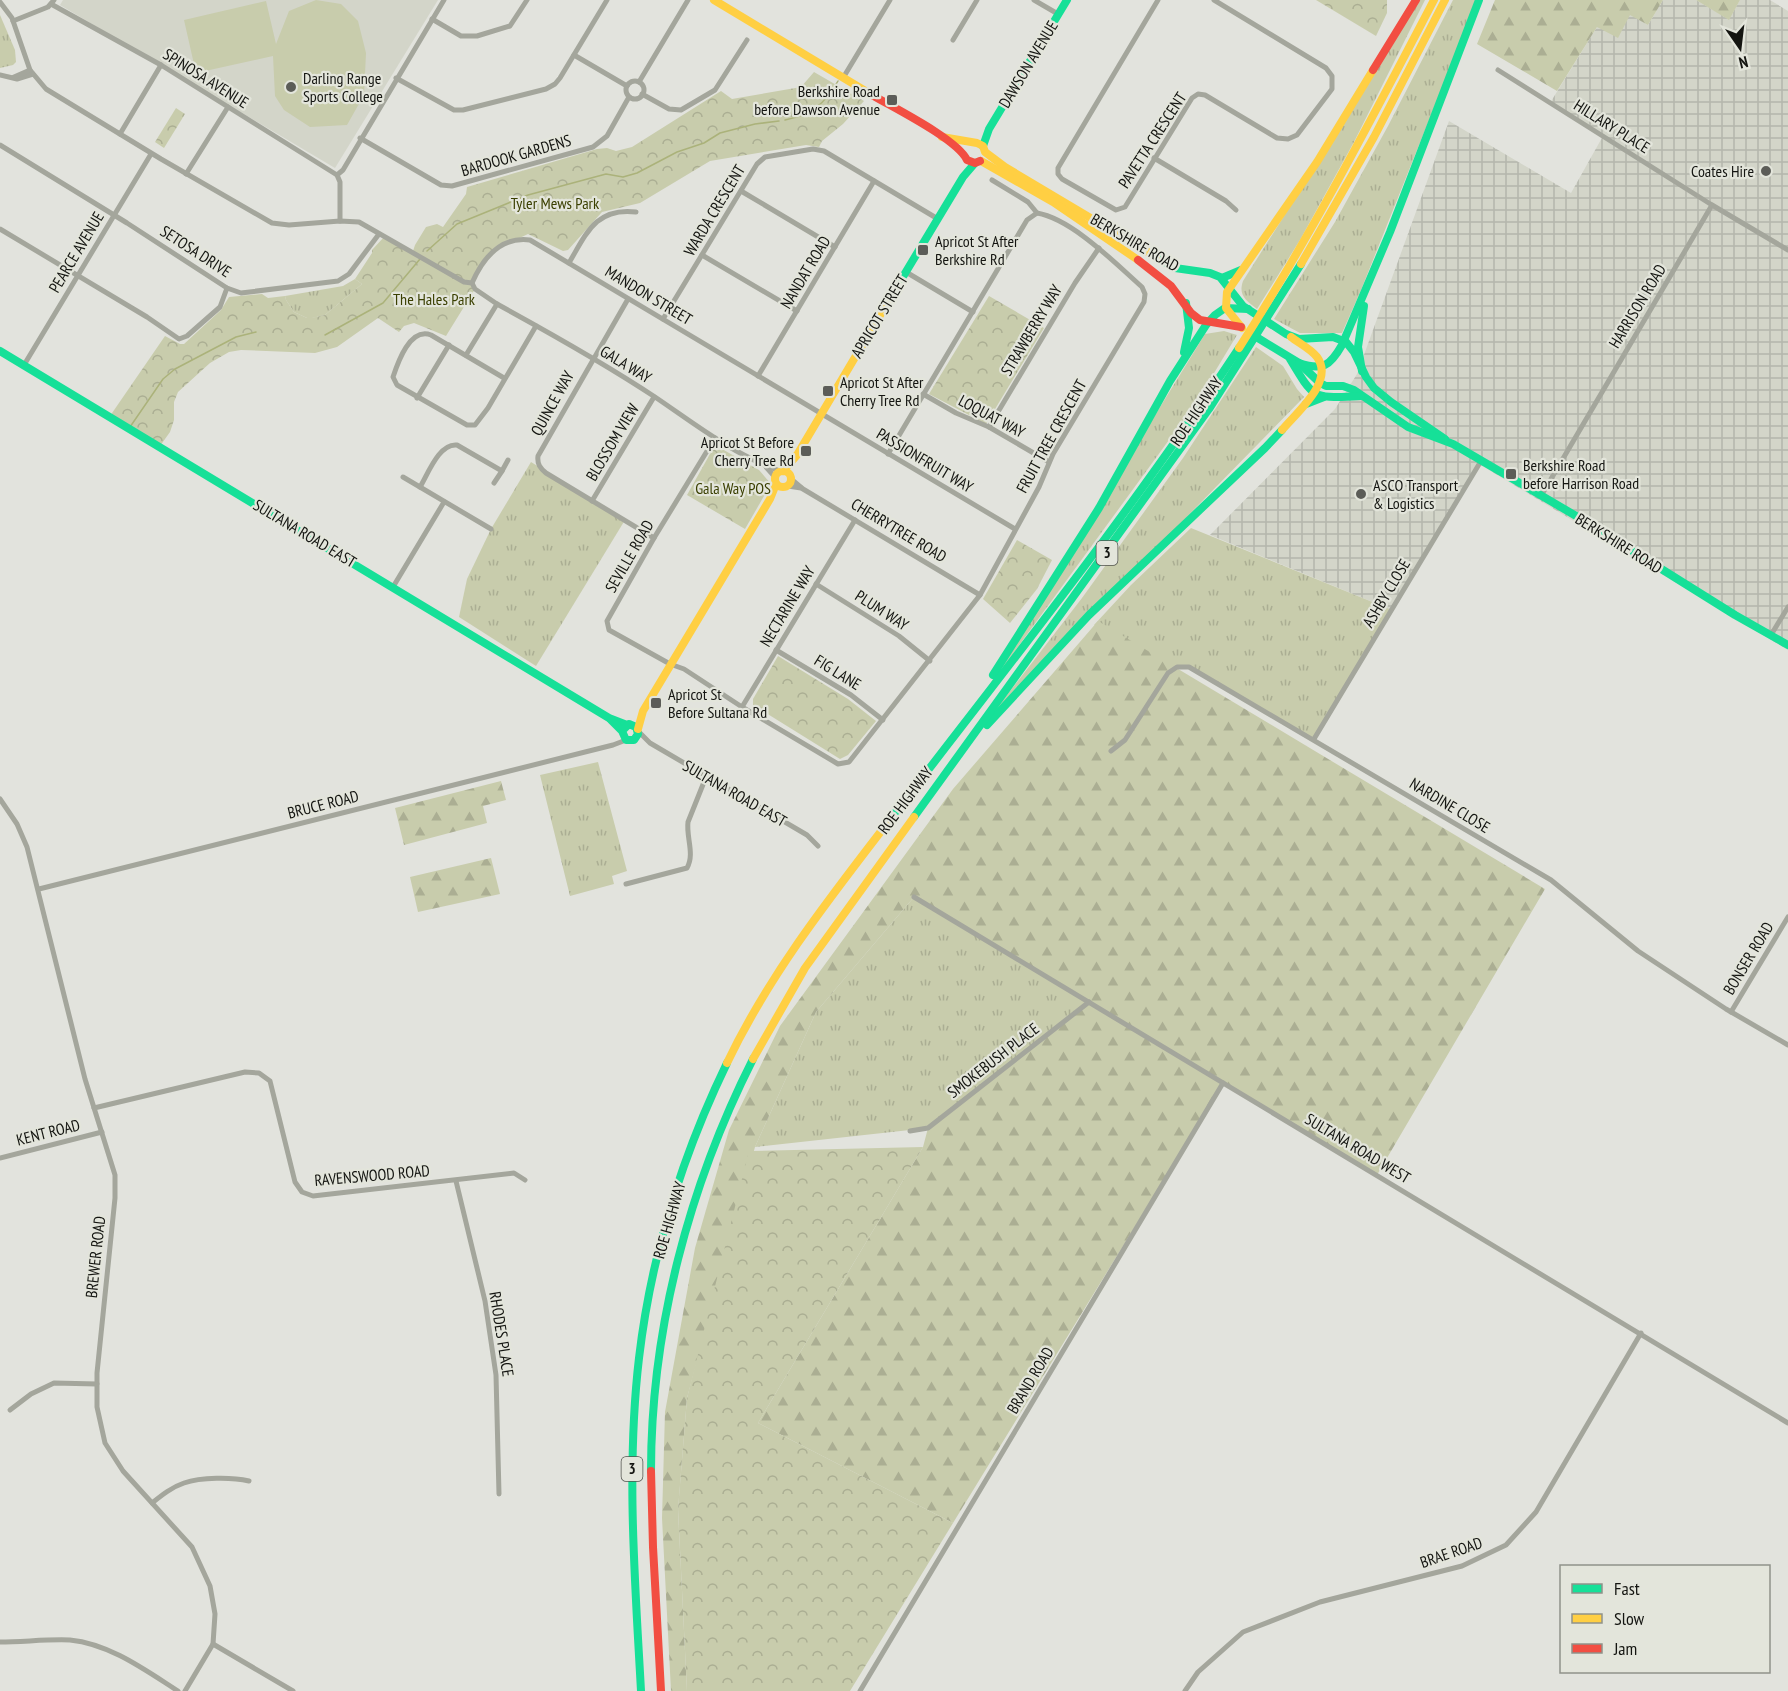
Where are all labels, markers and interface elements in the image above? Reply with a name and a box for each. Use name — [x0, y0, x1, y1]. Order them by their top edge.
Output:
street label: DAWSON AVENUE — [994, 17, 1062, 111]
north arrow — [1710, 18, 1770, 78]
street label: SPINOSA AVENUE — [160, 44, 253, 112]
text: N — [1737, 52, 1750, 73]
place label: Darling Range Sports College — [303, 68, 383, 106]
marker: Darling Range Sports College — [284, 80, 298, 94]
place label: Berkshire Road before Dawson Avenue — [754, 81, 880, 119]
street label: PAVETTA CRESCENT — [1114, 88, 1190, 192]
marker: Berkshire Road before Dawson Avenue — [885, 93, 899, 107]
street label: HILLARY PLACE — [1570, 95, 1654, 157]
street label: BARDOOK GARDENS — [459, 130, 573, 180]
street label: WARDA CRESCENT — [679, 161, 749, 259]
place label: Coates Hire — [1691, 161, 1754, 181]
marker: Coates Hire — [1759, 164, 1773, 178]
park label: Tyler Mews Park — [511, 193, 600, 213]
street label: PEARCE AVENUE — [44, 208, 108, 296]
street label: BERKSHIRE ROAD — [1087, 209, 1183, 275]
street label: SETOSA DRIVE — [157, 221, 235, 281]
place label: Apricot St After Berkshire Rd — [935, 231, 1019, 269]
street label: NANDAT ROAD — [776, 232, 834, 312]
marker: Apricot St After Berkshire Rd — [916, 243, 930, 257]
street label: HARRISON ROAD — [1604, 260, 1670, 352]
street label: MANDON STREET — [602, 261, 696, 329]
street label: APRICOT STREET — [846, 271, 912, 361]
street label: STRAWBERRY WAY — [996, 280, 1066, 379]
park label: The Hales Park — [393, 289, 476, 309]
street label: GALA WAY — [597, 341, 656, 388]
street label: QUINCE WAY — [526, 366, 578, 439]
place label: Apricot St After Cherry Tree Rd — [840, 372, 924, 410]
street label: ROE HIGHWAY — [1166, 372, 1227, 449]
street label: FRUIT TREE CRESCENT — [1012, 376, 1090, 496]
marker: Apricot St After Cherry Tree Rd — [821, 384, 835, 398]
street label: LOQUAT WAY — [955, 390, 1029, 442]
street label: BLOSSOM VIEW — [581, 400, 643, 484]
street label: PASSIONFRUIT WAY — [873, 423, 978, 497]
place label: Apricot St Before Cherry Tree Rd — [701, 432, 794, 470]
marker: Apricot St Before Cherry Tree Rd — [799, 444, 813, 458]
place label: Berkshire Road before Harrison Road — [1523, 455, 1639, 493]
marker: Berkshire Road before Harrison Road — [1504, 467, 1518, 481]
place label: ASCO Transport & Logistics — [1373, 475, 1459, 513]
park label: Gala Way POS — [695, 478, 771, 498]
marker: ASCO Transport & Logistics — [1354, 487, 1368, 501]
street label: SULTANA ROAD EAST — [250, 494, 360, 572]
street label: CHERRYTREE ROAD — [848, 494, 950, 566]
street label: BERKSHIRE ROAD — [1572, 508, 1666, 578]
street label: SEVILLE ROAD — [600, 516, 658, 596]
road number: 3 — [1096, 541, 1118, 565]
street label: ASHBY CLOSE — [1358, 555, 1414, 631]
street label: NECTARINE WAY — [755, 561, 819, 650]
street label: PLUM WAY — [851, 585, 913, 635]
street label: FIG LANE — [811, 650, 865, 694]
place label: Apricot St Before Sultana Rd — [668, 684, 767, 722]
marker: Apricot St Before Sultana Rd — [649, 696, 663, 710]
street label: SULTANA ROAD EAST — [680, 755, 790, 831]
street label: ROE HIGHWAY — [873, 762, 937, 838]
street label: NARDINE CLOSE — [1406, 773, 1494, 837]
street label: BRUCE ROAD — [285, 785, 361, 823]
street label: BONSER ROAD — [1718, 918, 1778, 998]
street label: SMOKEBUSH PLACE — [943, 1018, 1043, 1102]
street label: SULTANA ROAD WEST — [1302, 1109, 1414, 1187]
street label: KENT ROAD — [14, 1114, 82, 1150]
street label: RAVENSWOOD ROAD — [314, 1160, 430, 1190]
street label: ROE HIGHWAY — [648, 1178, 690, 1261]
street label: BREWER ROAD — [81, 1215, 109, 1299]
street label: RHODES PLACE — [485, 1290, 519, 1378]
street label: BRAND ROAD — [1002, 1343, 1058, 1417]
road number: 3 — [622, 1457, 642, 1481]
street label: BRAE ROAD — [1417, 1532, 1485, 1572]
legend — [1560, 1565, 1770, 1673]
text: Fast — [1614, 1577, 1640, 1600]
text: Slow — [1614, 1607, 1645, 1630]
text: Jam — [1613, 1637, 1637, 1660]

